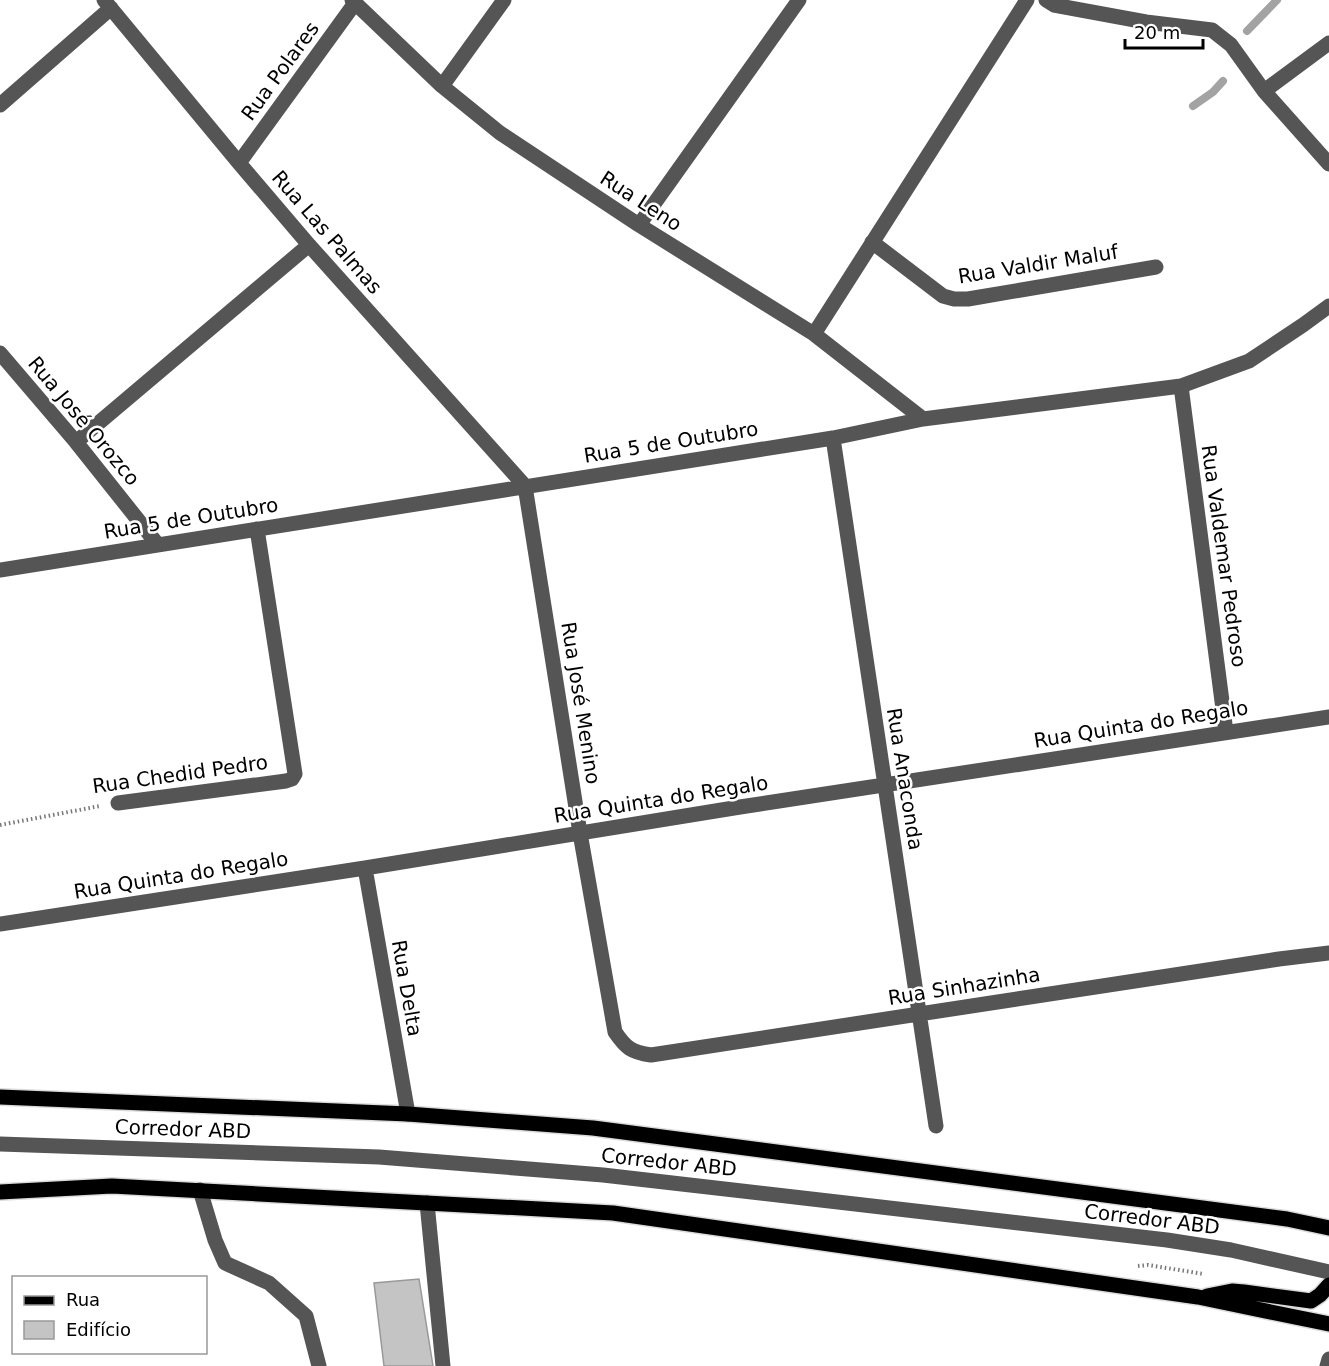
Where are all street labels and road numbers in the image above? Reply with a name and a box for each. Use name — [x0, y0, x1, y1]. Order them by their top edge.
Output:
street label: Rua Polares — [236, 17, 324, 125]
street label: Rua Las Palmas — [267, 165, 387, 299]
street label: Rua Leno — [596, 166, 686, 236]
street label: Rua Valdir Maluf — [956, 239, 1121, 289]
street label: Rua José Orozco — [23, 352, 145, 490]
street label: Rua 5 de Outubro — [582, 416, 760, 468]
street label: Rua Valdemar Pedroso — [1196, 443, 1252, 669]
street label: Rua 5 de Outubro — [102, 492, 280, 544]
street label: Rua José Menino — [556, 620, 606, 786]
street label: Rua Quinta do Regalo — [1032, 695, 1250, 753]
street label: Rua Anaconda — [882, 706, 928, 852]
street label: Rua Chedid Pedro — [91, 750, 269, 798]
street label: Rua Quinta do Regalo — [552, 770, 770, 828]
street label: Rua Quinta do Regalo — [72, 846, 290, 904]
street label: Rua Delta — [387, 938, 427, 1038]
street label: Rua Sinhazinha — [886, 962, 1042, 1010]
street label: Corredor ABD — [114, 1115, 252, 1143]
street label: Corredor ABD — [600, 1143, 738, 1181]
street label: Corredor ABD — [1083, 1199, 1221, 1239]

